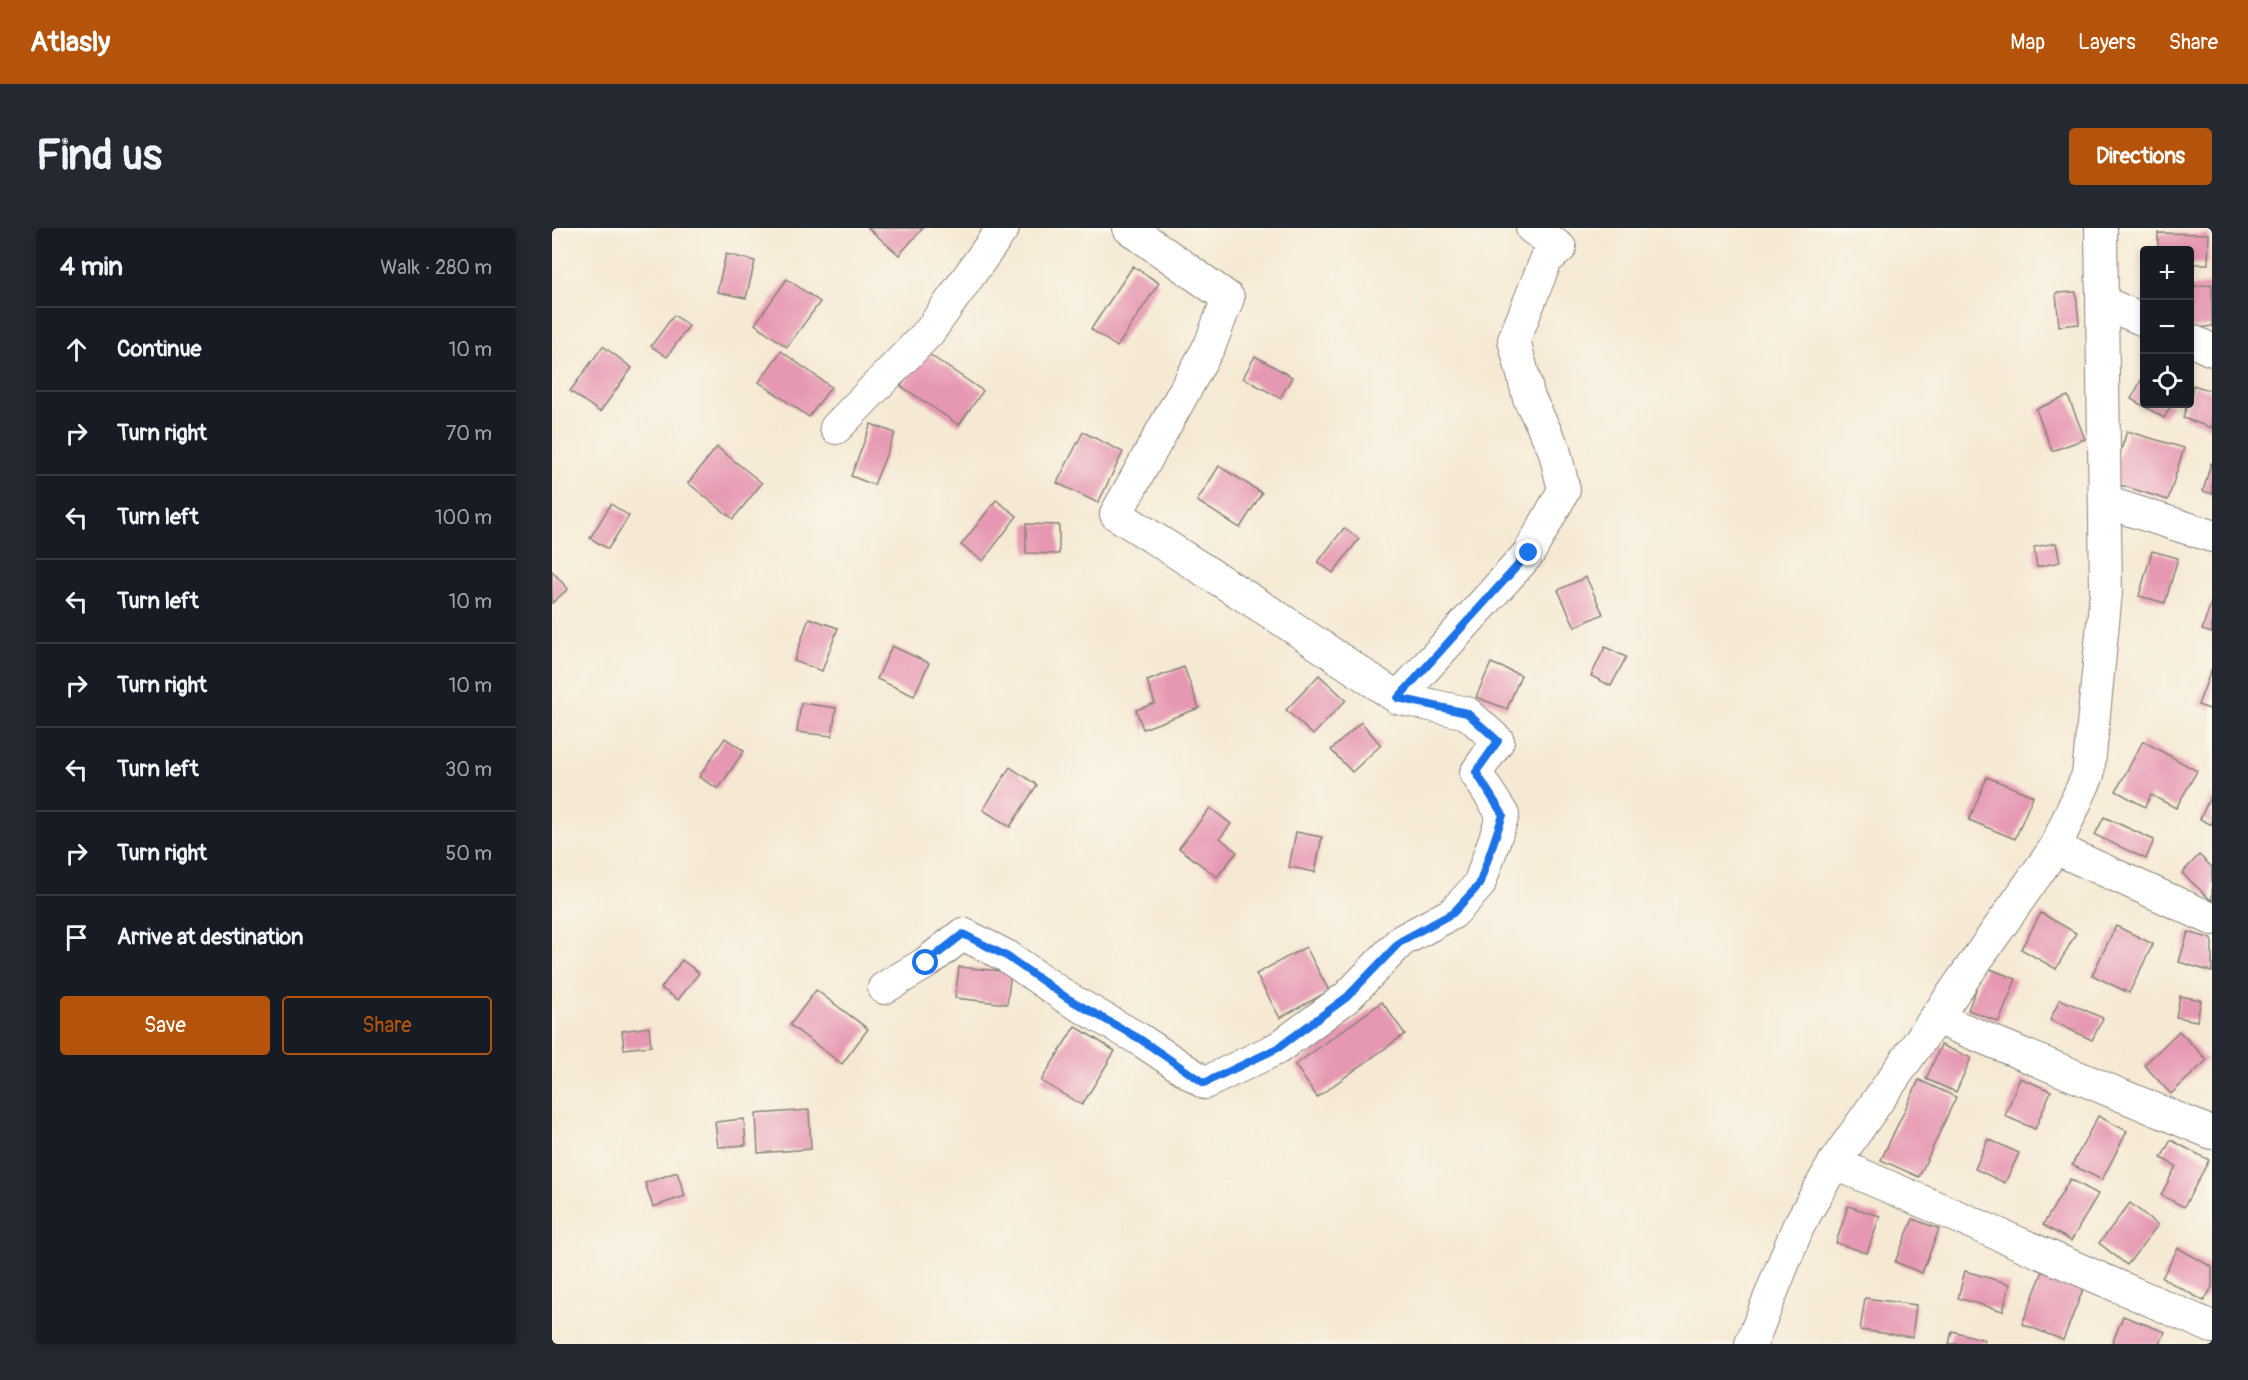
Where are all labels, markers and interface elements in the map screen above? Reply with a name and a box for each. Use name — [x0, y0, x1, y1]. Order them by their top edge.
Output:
text: Atlasly — [30, 25, 110, 60]
text: Map — [2010, 29, 2045, 56]
text: Layers — [2078, 29, 2136, 56]
text: Share — [2169, 29, 2218, 56]
button: Directions — [2069, 128, 2212, 185]
text: Find us — [36, 130, 162, 182]
map controls — [2140, 246, 2194, 408]
button: + — [2140, 246, 2194, 300]
text: 4 min — [60, 251, 123, 283]
text: Walk · 280 m — [380, 255, 492, 280]
button: − — [2140, 300, 2194, 354]
icon: ahead — [60, 333, 93, 366]
text: Continue — [117, 335, 201, 363]
text: 10 m — [448, 337, 492, 362]
button: locate — [2140, 354, 2194, 408]
icon: right — [60, 417, 93, 450]
text: Turn right — [117, 419, 207, 447]
text: 70 m — [446, 421, 492, 446]
icon: left — [60, 501, 93, 534]
text: Turn left — [117, 503, 199, 531]
text: 100 m — [435, 505, 492, 530]
route end — [1515, 539, 1541, 565]
icon: left — [60, 585, 93, 618]
text: Turn left — [117, 587, 199, 615]
text: 10 m — [448, 589, 492, 614]
icon: right — [60, 669, 93, 702]
text: Turn right — [117, 671, 207, 699]
text: 10 m — [448, 673, 492, 698]
icon: left — [60, 753, 93, 786]
text: Turn left — [117, 755, 199, 783]
text: 30 m — [445, 757, 492, 782]
icon: right — [60, 837, 93, 870]
text: Turn right — [117, 839, 207, 867]
text: 50 m — [445, 841, 492, 866]
icon: arrive — [60, 921, 93, 954]
text: Arrive at destination — [117, 923, 303, 951]
route start — [912, 949, 938, 975]
button: Save — [60, 996, 270, 1055]
button: Share — [282, 996, 492, 1055]

